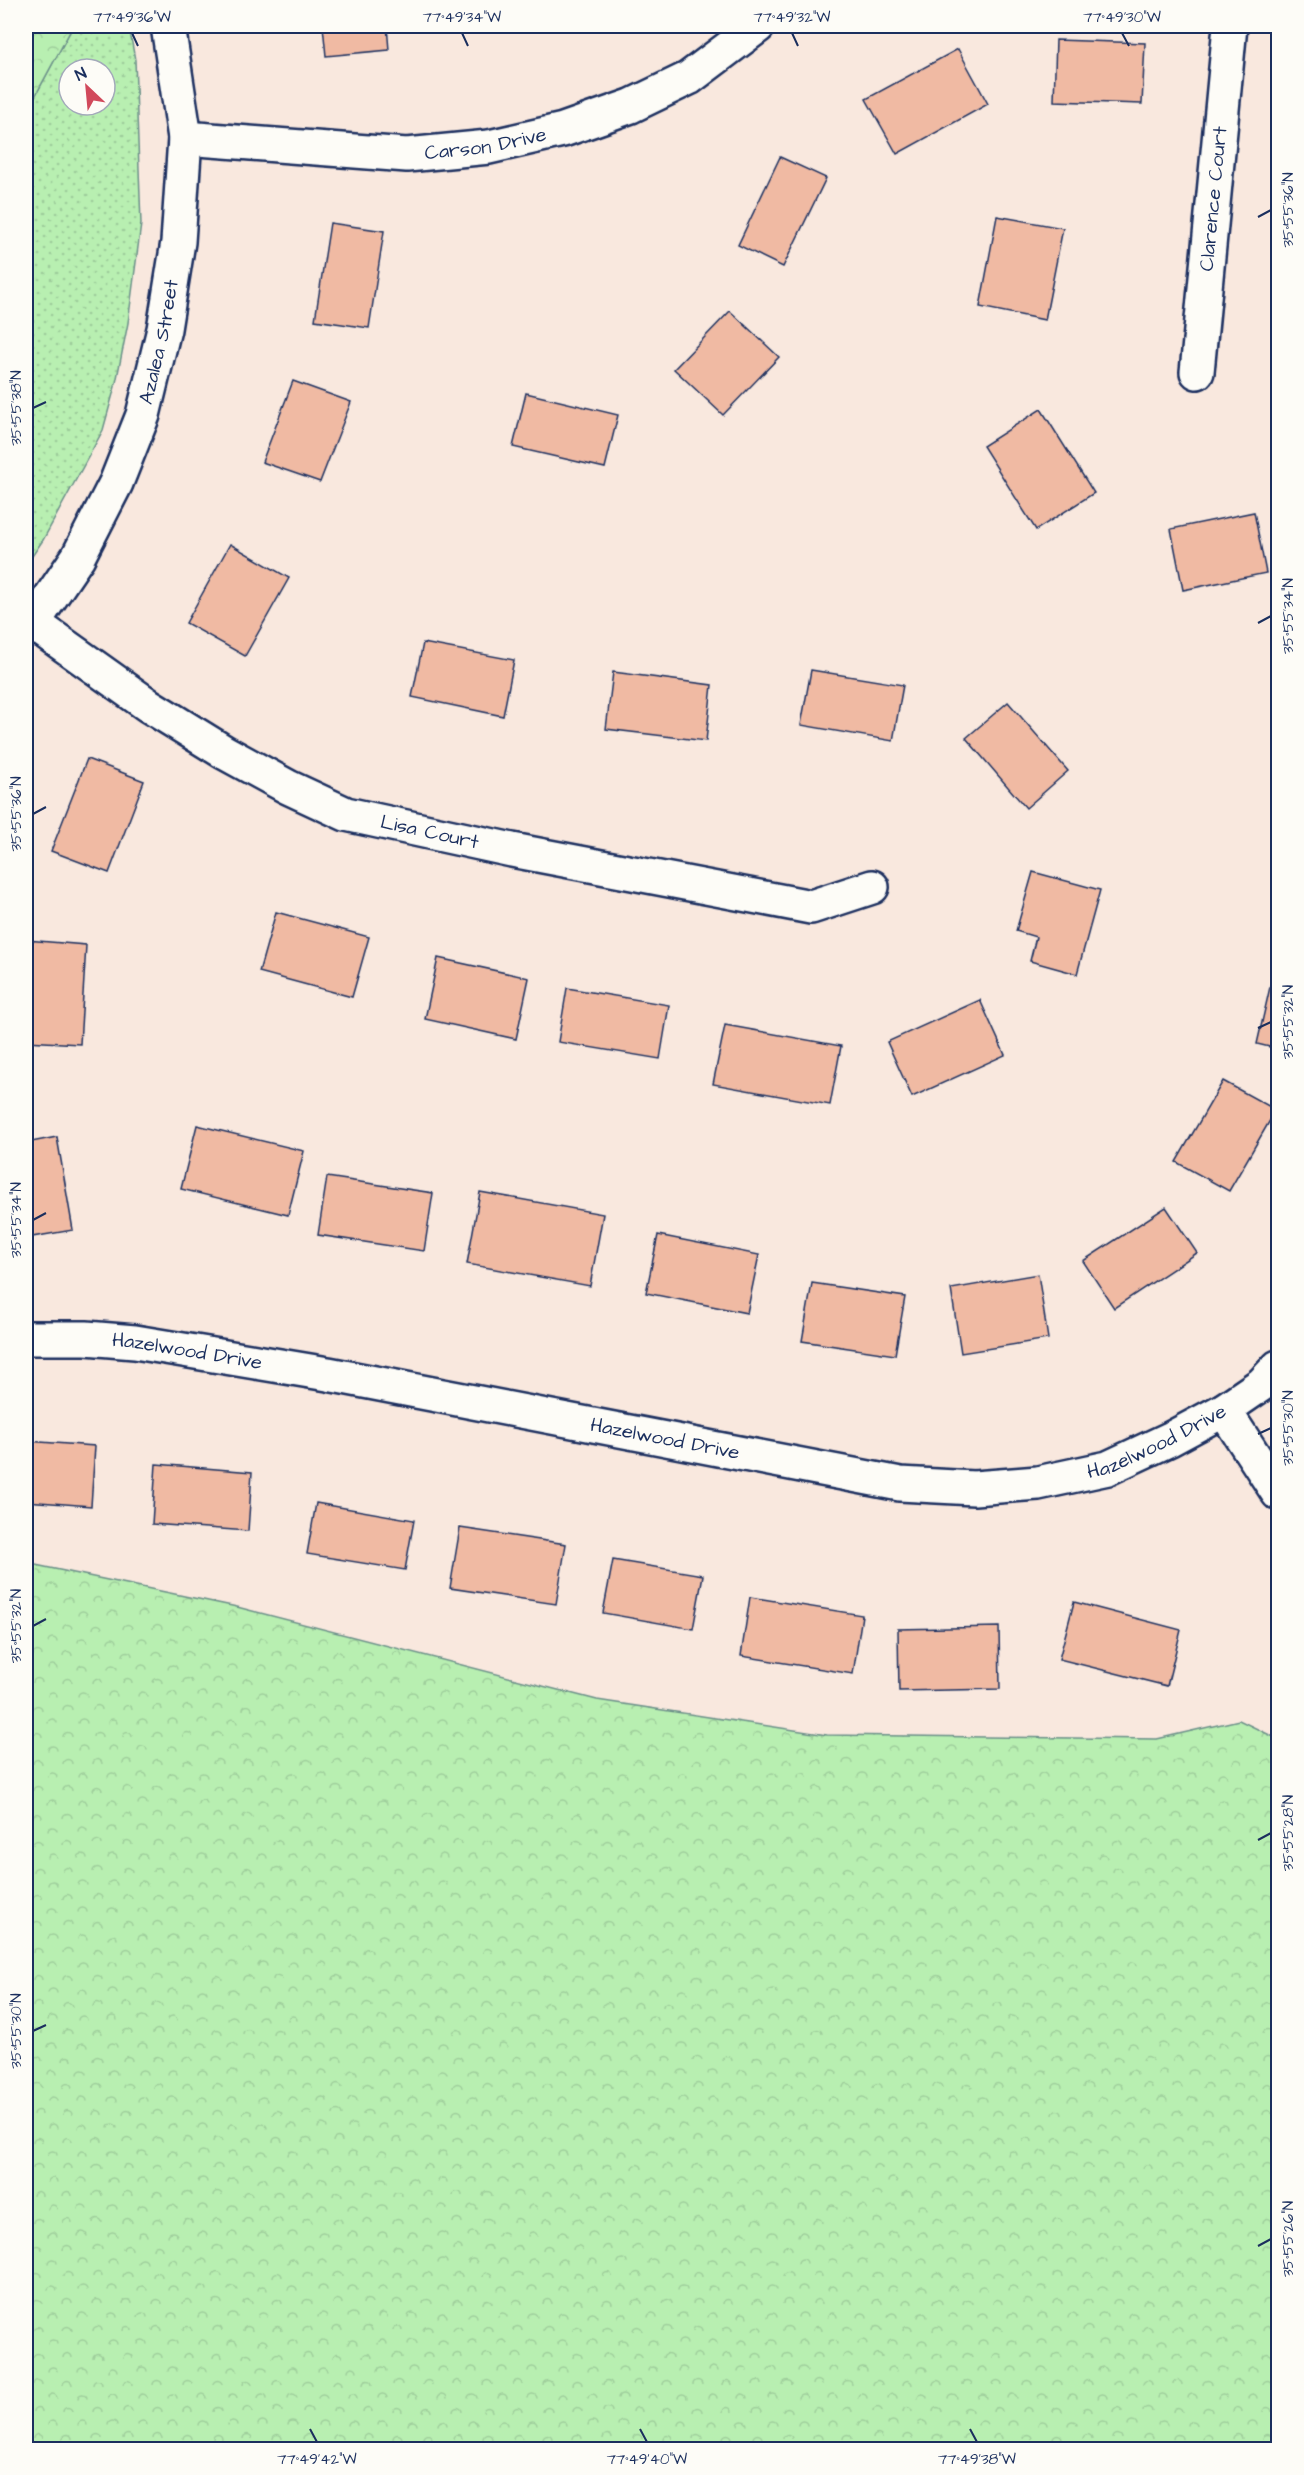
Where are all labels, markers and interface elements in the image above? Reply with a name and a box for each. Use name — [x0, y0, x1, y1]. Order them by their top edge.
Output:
text: 77°49'36"W — [93, 7, 171, 28]
text: 77°49'34"W — [423, 7, 501, 28]
text: 77°49'32"W — [754, 7, 830, 28]
text: 77°49'30"W — [1083, 7, 1161, 28]
north arrow — [57, 57, 117, 117]
text: N — [72, 62, 90, 87]
street label: Carson Drive — [423, 120, 549, 167]
street label: Clarence Court — [1193, 125, 1234, 273]
text: 35°55'36"N — [1278, 172, 1299, 248]
street label: Azalea Street — [132, 278, 186, 407]
text: 35°55'38"N — [6, 370, 27, 446]
text: 35°55'34"N — [1278, 578, 1299, 654]
text: 35°55'36"N — [6, 776, 27, 852]
street label: Lisa Court — [378, 808, 481, 856]
text: 35°55'32"N — [1278, 985, 1299, 1059]
text: 35°55'34"N — [6, 1182, 27, 1258]
street label: Hazelwood Drive — [111, 1326, 264, 1377]
text: 35°55'30"N — [1278, 1390, 1299, 1466]
street label: Hazelwood Drive — [1085, 1397, 1231, 1486]
street label: Hazelwood Drive — [588, 1411, 742, 1467]
text: 35°55'32"N — [6, 1589, 27, 1663]
text: 35°55'28"N — [1278, 1795, 1299, 1871]
text: 35°55'30"N — [6, 1993, 27, 2069]
text: 35°55'26"N — [1278, 2201, 1299, 2277]
text: 77°49'42"W — [277, 2449, 357, 2470]
text: 77°49'40"W — [607, 2449, 687, 2470]
text: 77°49'38"W — [938, 2449, 1016, 2470]

